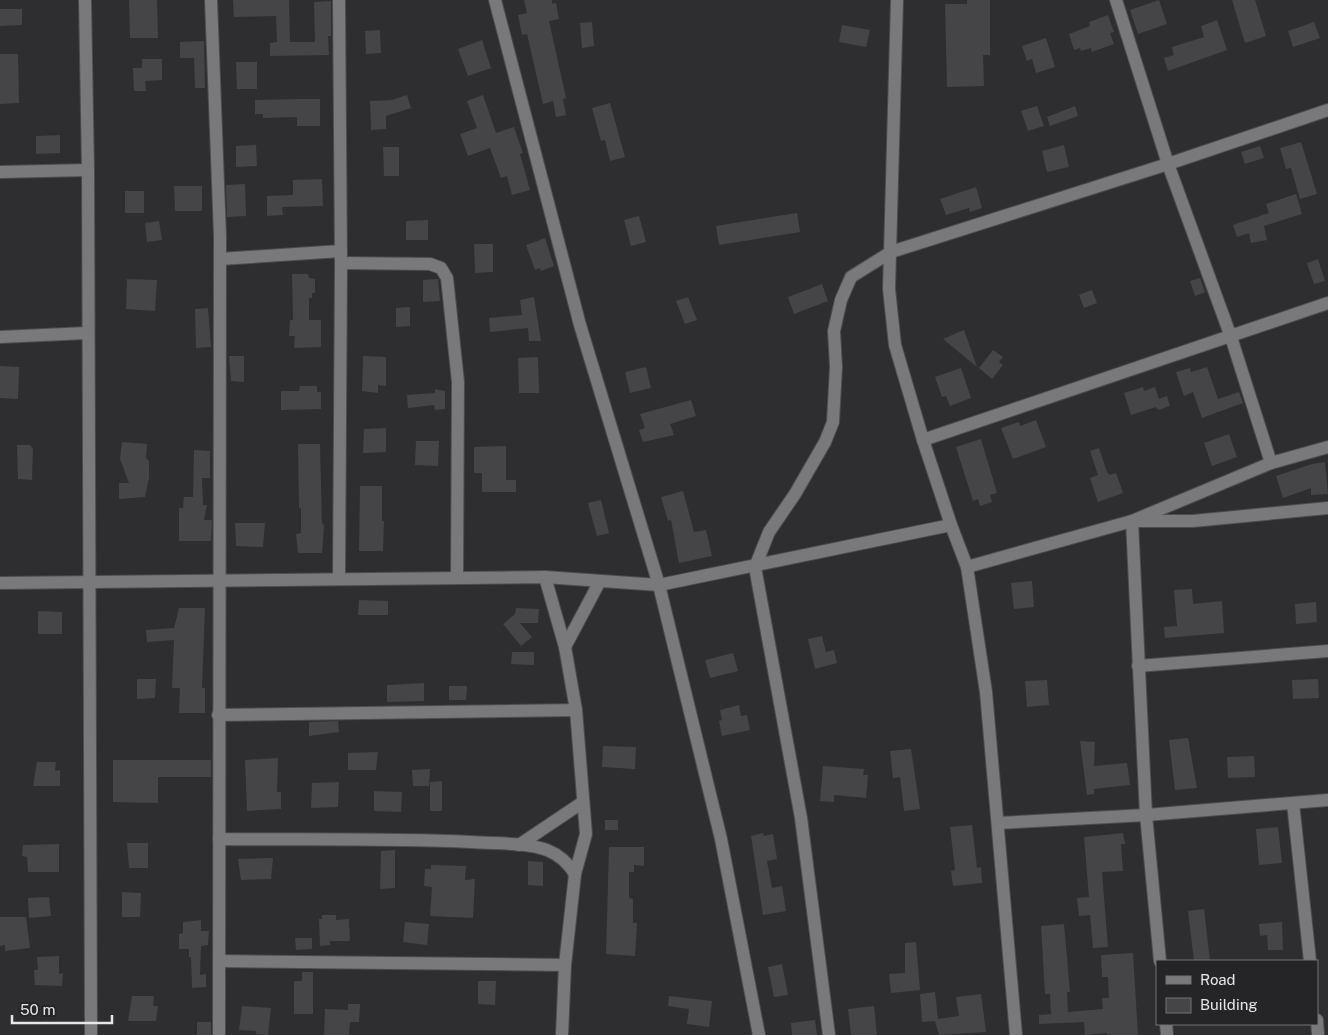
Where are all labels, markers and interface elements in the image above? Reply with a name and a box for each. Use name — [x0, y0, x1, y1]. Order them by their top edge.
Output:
legend — [1156, 960, 1318, 1025]
text: Road — [1200, 971, 1236, 988]
scale bar — [12, 992, 112, 1024]
text: Building — [1200, 996, 1258, 1013]
text: 50 m — [20, 1001, 55, 1018]

